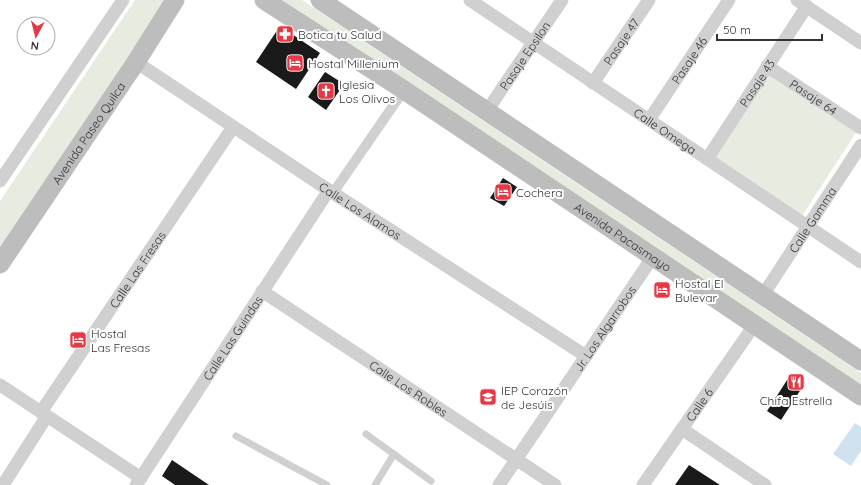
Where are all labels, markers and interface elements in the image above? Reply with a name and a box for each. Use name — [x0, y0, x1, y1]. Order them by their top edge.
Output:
street label: Pasaje 47 — [600, 15, 642, 68]
north arrow — [16, 16, 56, 56]
scale bar — [717, 16, 822, 42]
street label: Pasaje Epsilon — [496, 18, 553, 93]
text: 50 m — [723, 22, 751, 37]
pharmacy icon: Botica tu Salud — [275, 24, 295, 44]
place label: Botica tu Salud — [298, 27, 381, 42]
street label: Pasaje 46 — [668, 33, 710, 87]
text: N — [30, 38, 40, 53]
hotel icon: Hostal Millenium — [285, 53, 305, 73]
place label: Hostal Millenium — [308, 56, 399, 71]
street label: Pasaje 43 — [736, 56, 778, 109]
street label: Pasaje 64 — [787, 76, 840, 118]
place label: Iglesia Los Olivos — [339, 77, 396, 106]
street label: Avenida Paseo Quilca — [48, 79, 128, 187]
church icon: Iglesia Los Olivos — [316, 81, 336, 101]
street label: Calle Omega — [631, 104, 699, 157]
street label: Calle Los Alamos — [316, 178, 404, 243]
hotel icon: Cochera — [493, 182, 513, 202]
street label: Calle Gamma — [785, 184, 839, 255]
place label: Cochera — [516, 185, 563, 200]
street label: Avenida Pacasmayo — [572, 199, 674, 274]
street label: Calle Las Fresas — [106, 228, 169, 311]
place label: Hostal El Bulevar — [675, 276, 723, 305]
hotel icon: Hostal El Bulevar — [652, 280, 672, 300]
street label: Jr. Los Algarrobos — [571, 282, 639, 374]
street label: Calle Las Guindas — [199, 292, 266, 383]
place label: Hostal Las Fresas — [91, 326, 150, 355]
hotel icon: Hostal Las Fresas — [68, 330, 88, 350]
street label: Calle Los Robles — [367, 357, 451, 420]
restaurant icon: Chifa Estrella — [786, 372, 806, 392]
place label: IEP Corazón de Jesúis — [501, 383, 568, 412]
street label: Calle 6 — [682, 385, 716, 424]
school or university icon: IEP Corazón de Jesúis — [478, 387, 498, 407]
place label: Chifa Estrella — [760, 393, 832, 408]

